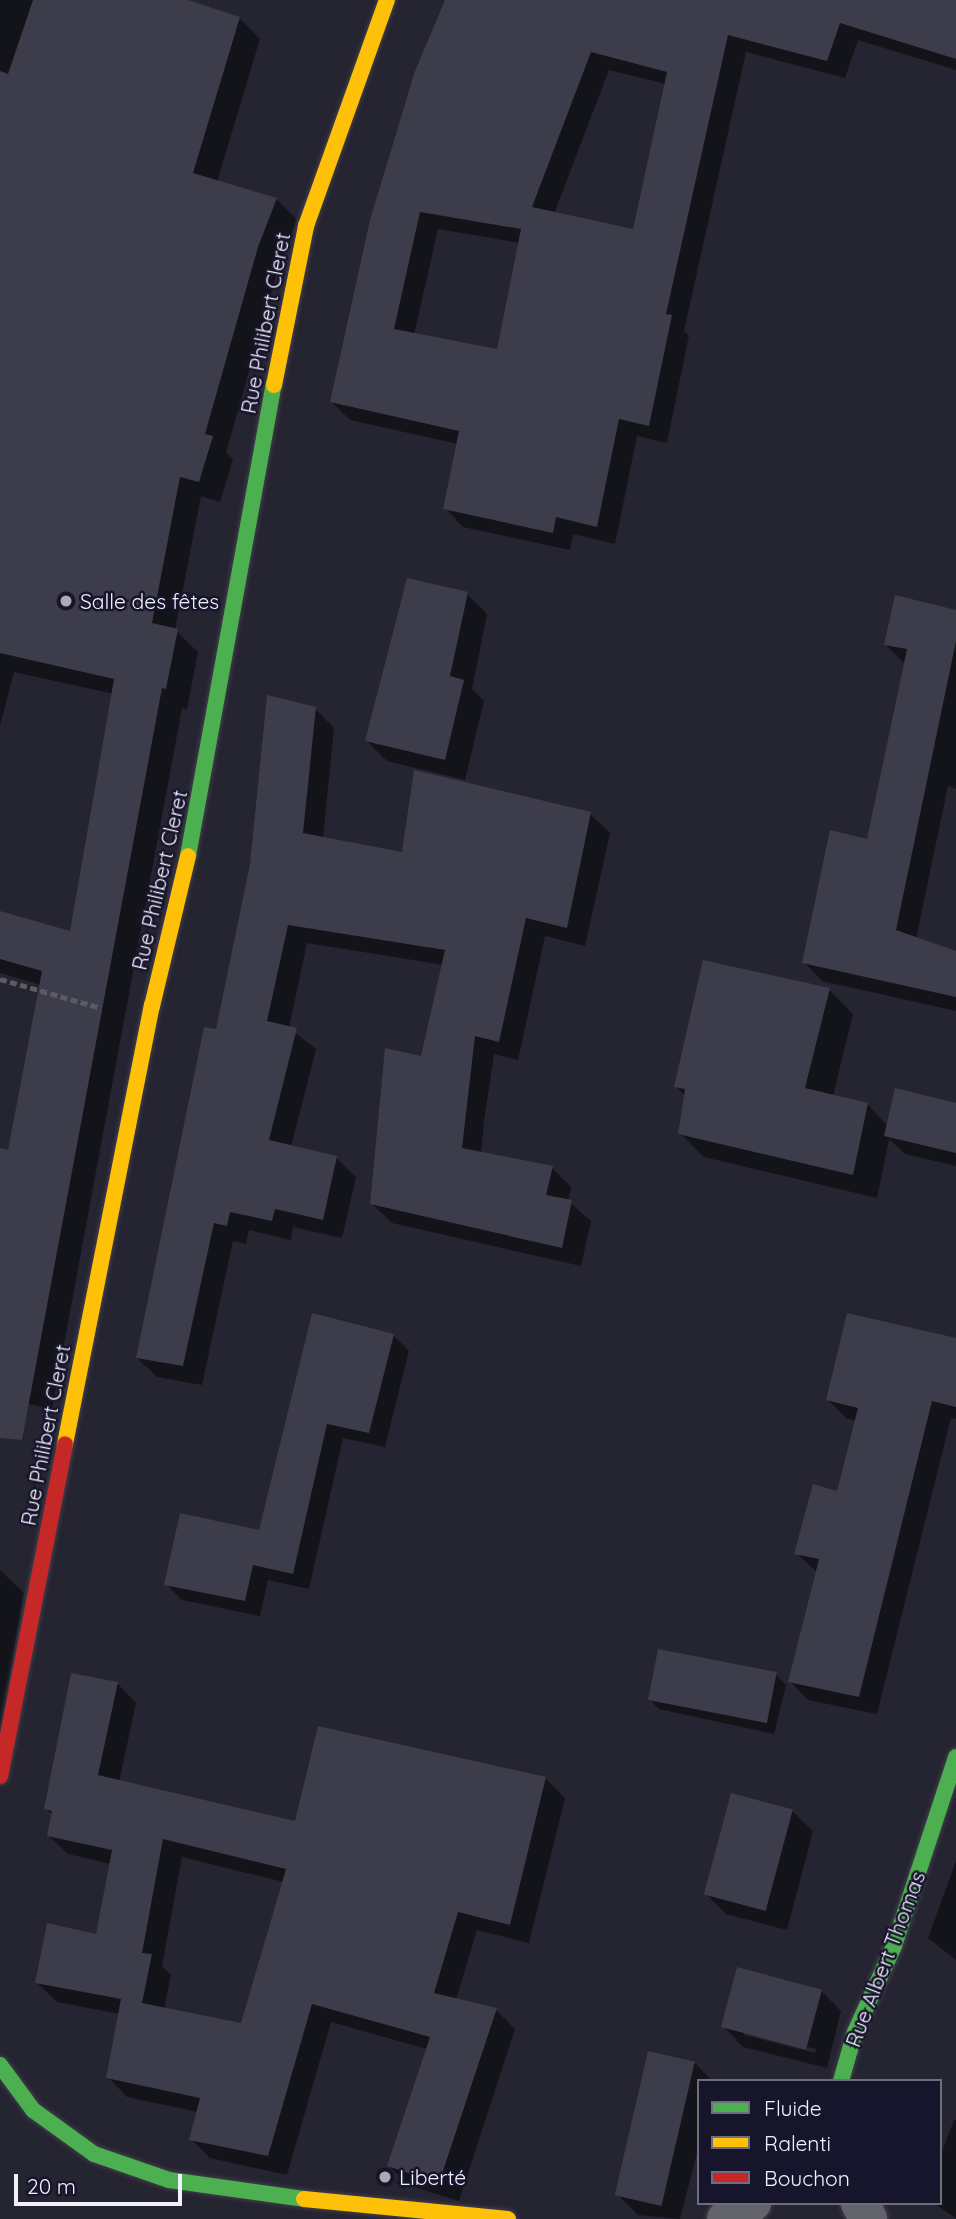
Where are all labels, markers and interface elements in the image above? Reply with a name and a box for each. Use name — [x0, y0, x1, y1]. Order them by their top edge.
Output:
street label: Rue Philibert Cleret — [235, 230, 295, 416]
place label: Salle des fêtes — [80, 588, 219, 614]
marker: Salle des fêtes — [58, 593, 74, 609]
street label: Rue Philibert Cleret — [126, 788, 192, 972]
street label: Rue Philibert Cleret — [15, 1342, 75, 1528]
street label: Rue Albert Thomas — [840, 1867, 930, 2051]
legend — [697, 2079, 942, 2205]
text: Fluide — [764, 2095, 822, 2121]
text: Ralenti — [764, 2130, 831, 2156]
scale bar — [18, 2160, 186, 2204]
place label: Liberté — [399, 2164, 466, 2190]
text: Bouchon — [764, 2165, 850, 2191]
marker: Liberté — [377, 2169, 393, 2185]
text: 20 m — [27, 2173, 76, 2199]

